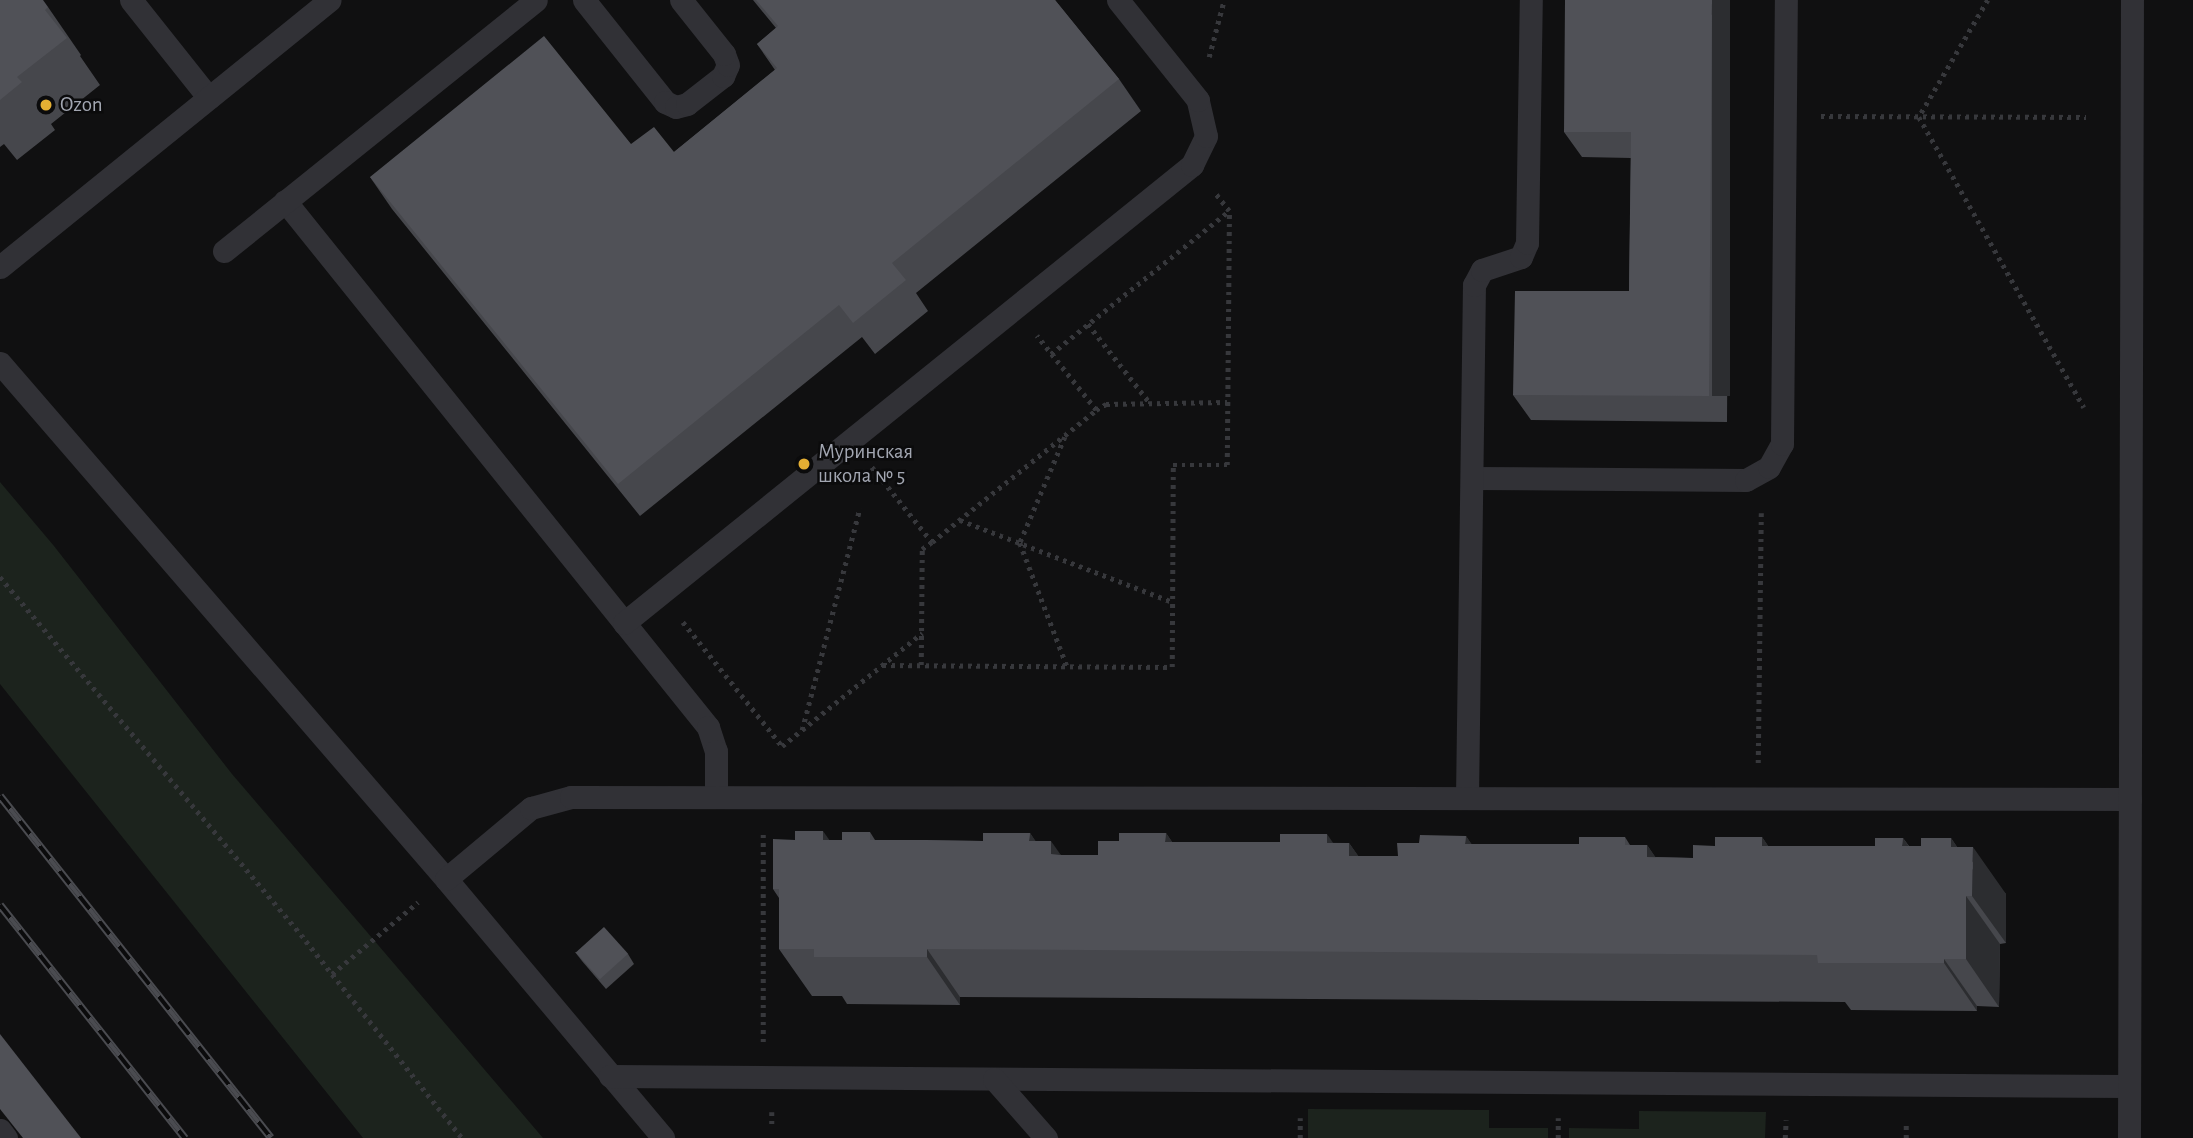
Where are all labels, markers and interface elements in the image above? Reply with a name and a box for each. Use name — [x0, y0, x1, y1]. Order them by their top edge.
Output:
place label: Ozon — [60, 92, 103, 118]
marker: Ozon — [38, 97, 54, 113]
place label: Муринская школа № 5 — [818, 439, 913, 489]
marker: Муринская школа № 5 — [796, 456, 812, 472]

